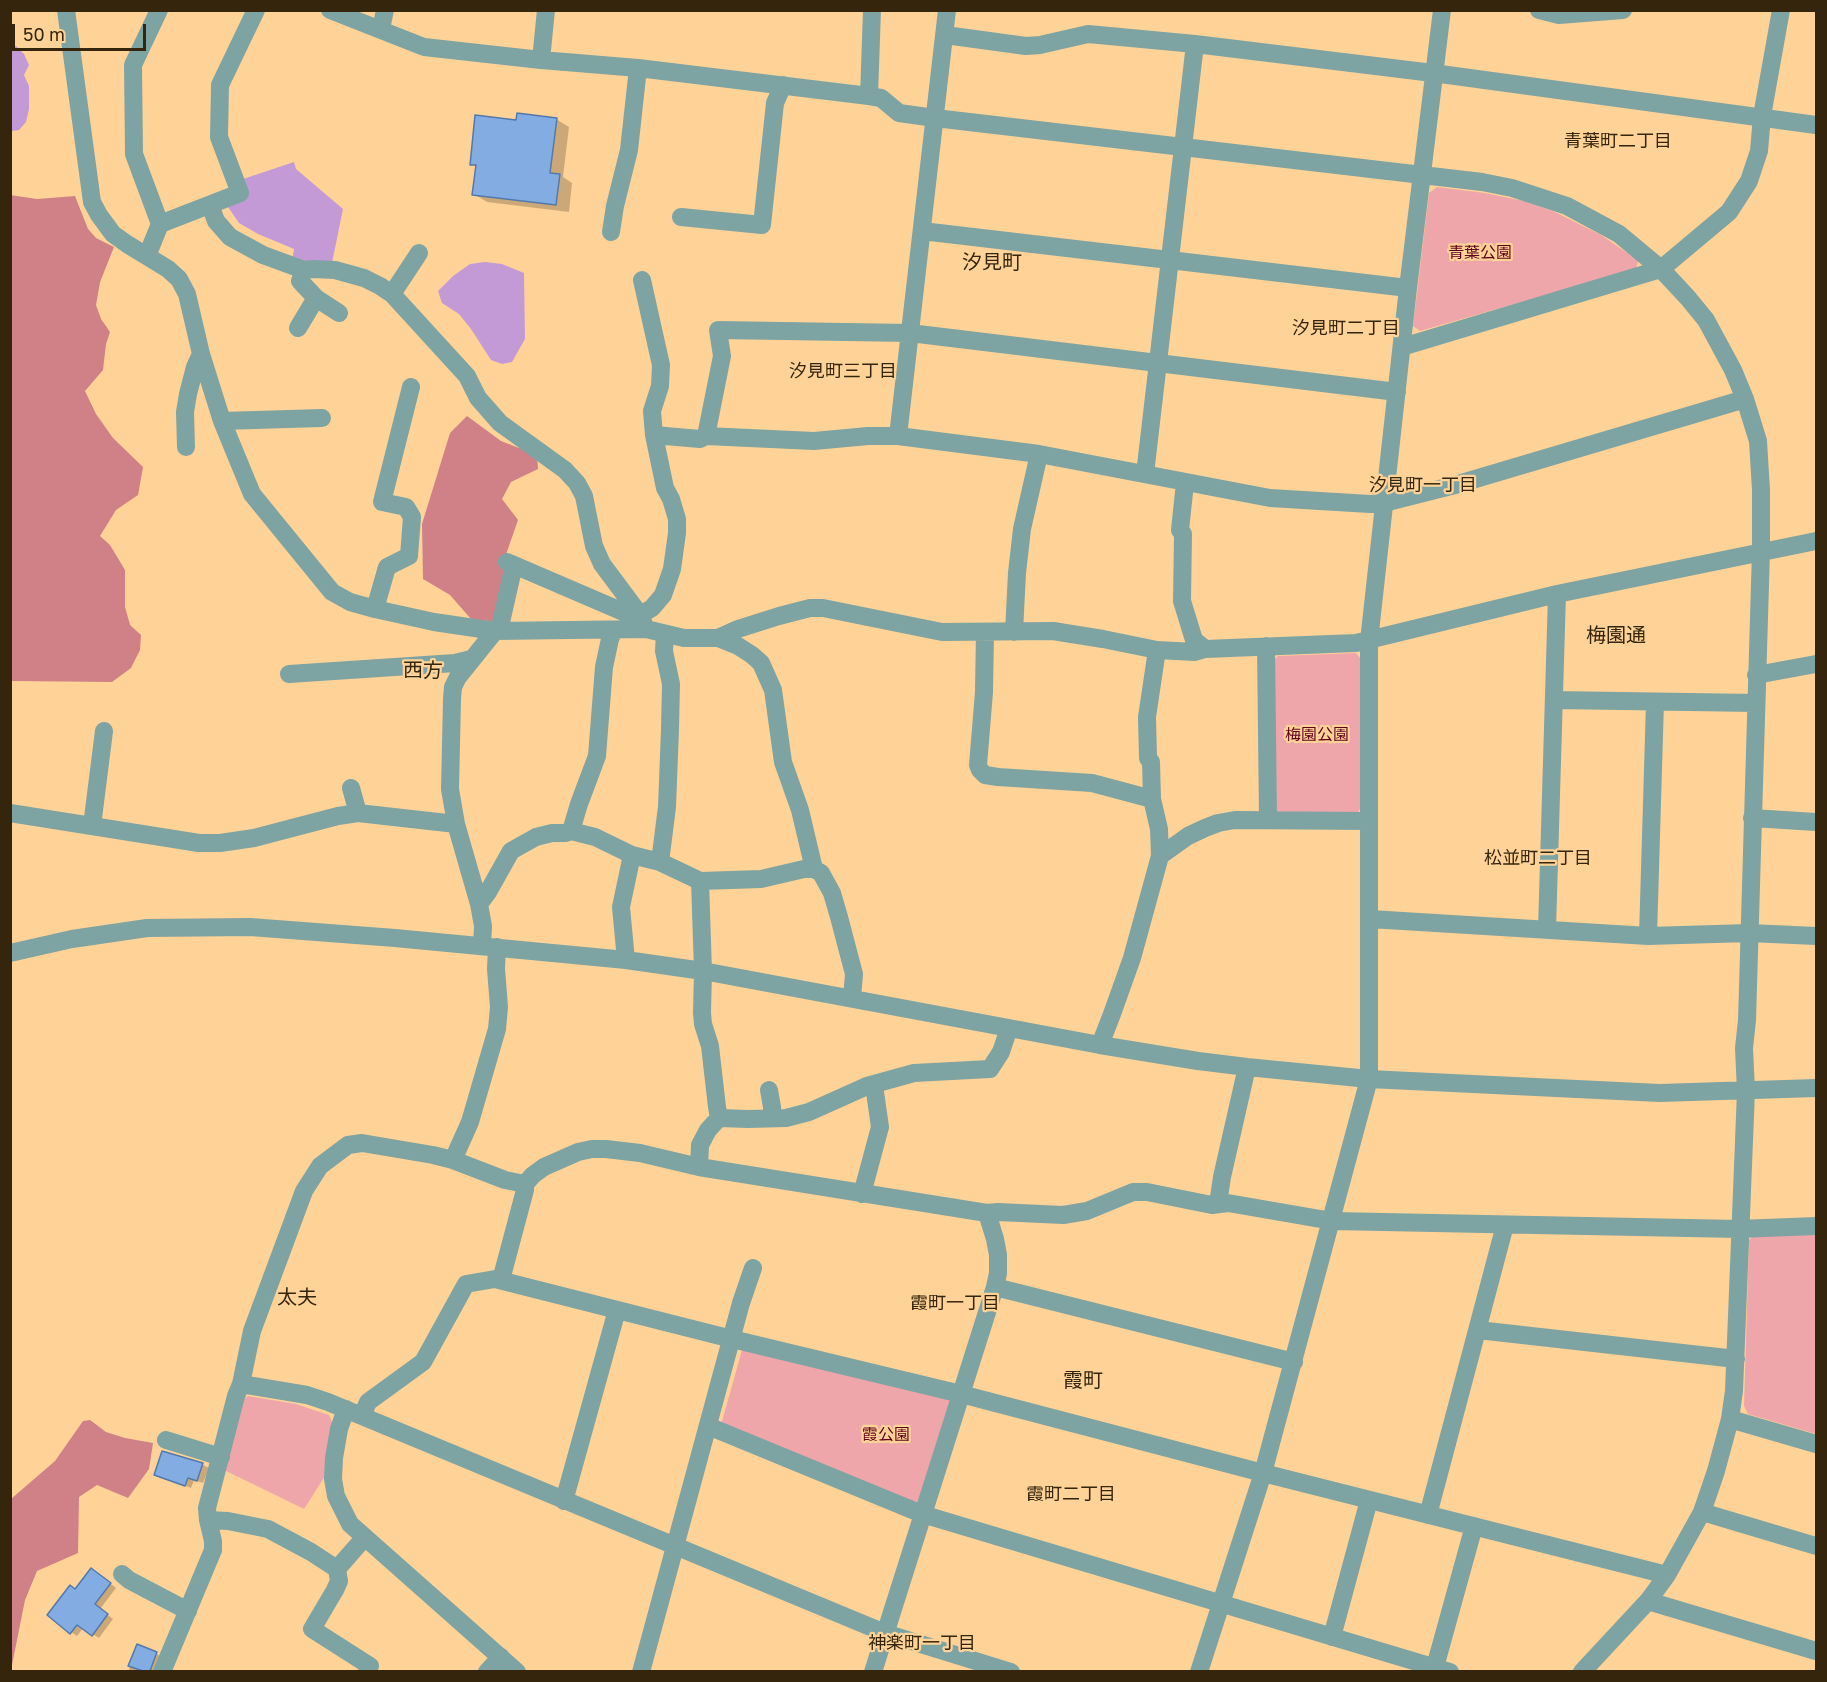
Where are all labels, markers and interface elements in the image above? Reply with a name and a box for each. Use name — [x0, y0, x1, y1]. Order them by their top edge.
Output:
scale bar — [15, 12, 148, 50]
text: 50 m — [23, 23, 65, 45]
district label: 青葉町二丁目 — [1564, 130, 1672, 152]
park label: 青葉公園 — [1448, 243, 1512, 263]
district label: 汐見町 — [962, 251, 1022, 275]
district label: 汐見町二丁目 — [1292, 317, 1400, 339]
district label: 汐見町三丁目 — [789, 360, 897, 382]
district label: 汐見町一丁目 — [1369, 474, 1477, 496]
district label: 梅園通 — [1586, 624, 1646, 648]
district label: 西方 — [403, 659, 443, 683]
park label: 梅園公園 — [1285, 725, 1349, 745]
district label: 松並町二丁目 — [1484, 847, 1592, 869]
district label: 太夫 — [277, 1286, 317, 1310]
district label: 霞町一丁目 — [910, 1292, 1000, 1314]
district label: 霞町 — [1063, 1369, 1103, 1393]
park label: 霞公園 — [862, 1425, 910, 1445]
district label: 霞町二丁目 — [1026, 1483, 1116, 1505]
district label: 神楽町一丁目 — [868, 1632, 976, 1654]

